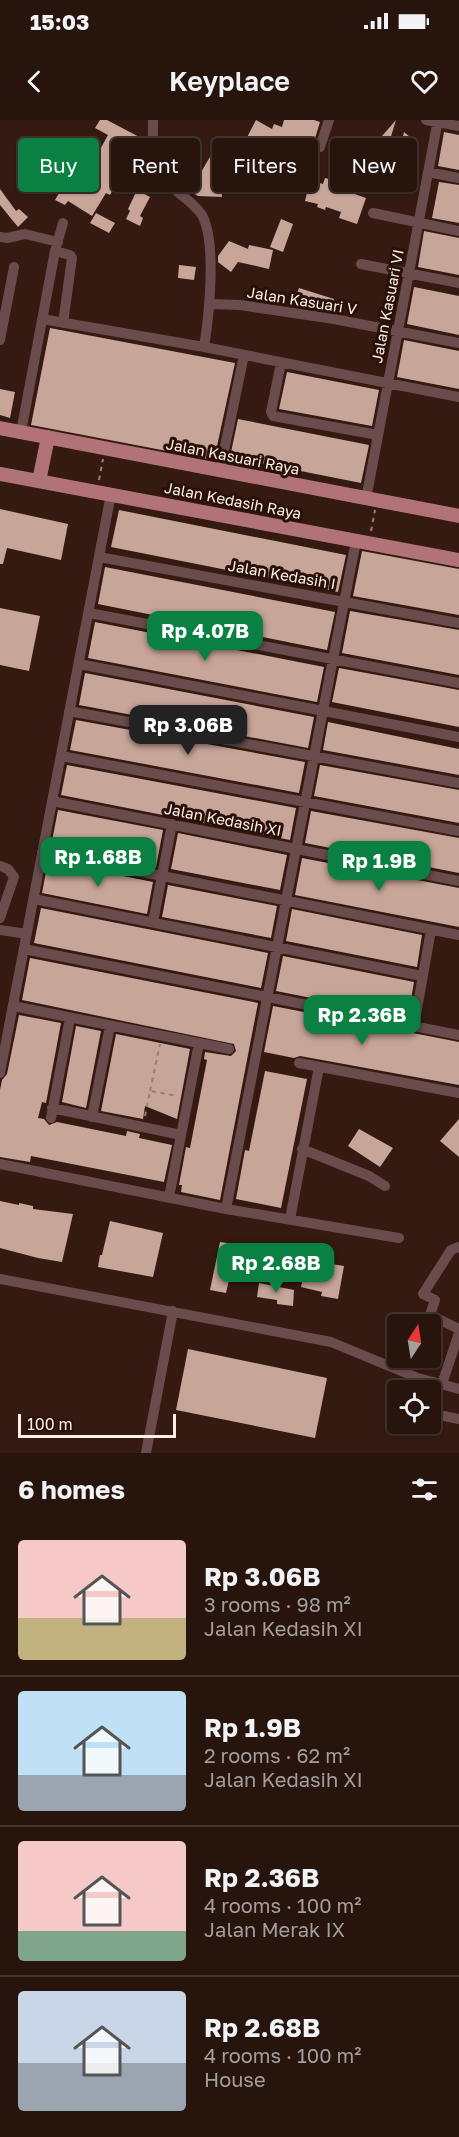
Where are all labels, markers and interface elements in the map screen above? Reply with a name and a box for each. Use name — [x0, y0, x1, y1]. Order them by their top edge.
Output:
text: 15:03 — [30, 8, 90, 35]
icon: back — [18, 65, 51, 98]
text: Keyplace — [169, 65, 290, 97]
icon: heart — [408, 65, 441, 98]
chip: Buy — [18, 138, 99, 192]
chip: Rent — [111, 138, 200, 192]
chip: Filters — [212, 138, 318, 192]
chip: New — [330, 138, 417, 192]
street label: Jalan Kasuari VI — [367, 248, 407, 364]
street label: Jalan Kasuari V — [246, 282, 358, 318]
street label: Jalan Kasuari Raya — [165, 434, 301, 478]
street label: Jalan Kedasih Raya — [163, 478, 303, 522]
street label: Jalan Kedasih I — [227, 556, 337, 592]
pin: Rp 4.07B — [143, 611, 267, 662]
text: Rp 4.07B — [161, 618, 249, 642]
pin: Rp 3.06B — [126, 705, 250, 756]
text: Rp 3.06B — [143, 712, 233, 736]
street label: Jalan Kedasih XI — [163, 799, 283, 839]
pin: Rp 1.68B — [36, 837, 160, 888]
pin: Rp 1.9B — [324, 841, 434, 892]
text: Rp 1.68B — [54, 844, 142, 868]
text: Rp 1.9B — [342, 848, 416, 872]
pin: Rp 2.36B — [300, 995, 424, 1046]
text: Rp 2.36B — [318, 1002, 406, 1026]
pin: Rp 2.68B — [214, 1243, 338, 1294]
text: Rp 2.68B — [231, 1250, 321, 1274]
north arrow — [387, 1314, 441, 1368]
map controls — [387, 1314, 441, 1434]
button: locate — [387, 1380, 441, 1434]
scale bar — [18, 1411, 176, 1438]
text: 100 m — [27, 1414, 73, 1434]
icon: filters — [408, 1473, 441, 1506]
text: 6 homes — [18, 1474, 125, 1505]
text: Rp 3.06B — [204, 1561, 320, 1592]
icon: home — [66, 1564, 138, 1636]
text: 3 rooms · 98 m² — [204, 1592, 351, 1616]
text: Jalan Kedasih XI — [204, 1616, 363, 1640]
text: Rp 1.9B — [204, 1712, 301, 1743]
icon: home — [66, 1715, 138, 1787]
text: 2 rooms · 62 m² — [204, 1743, 350, 1767]
text: Jalan Kedasih XI — [204, 1767, 363, 1791]
text: Rp 2.36B — [204, 1862, 319, 1893]
icon: home — [66, 1865, 138, 1937]
text: 4 rooms · 100 m² — [204, 1893, 362, 1917]
text: Jalan Merak IX — [204, 1917, 345, 1941]
text: Rp 2.68B — [204, 2012, 320, 2043]
icon: home — [66, 2015, 138, 2087]
text: 4 rooms · 100 m² — [204, 2043, 362, 2067]
text: House — [204, 2067, 266, 2091]

